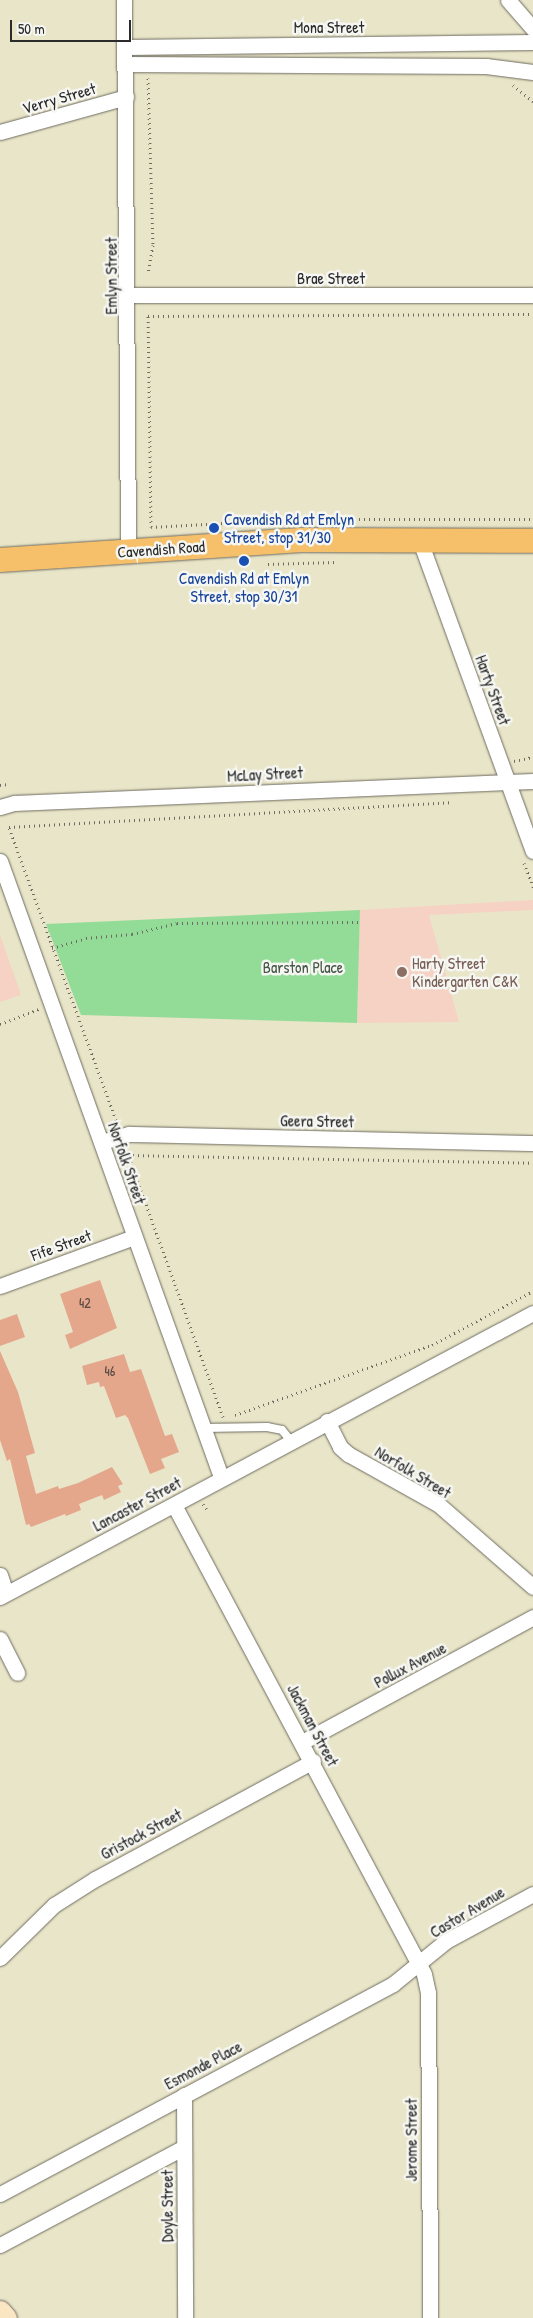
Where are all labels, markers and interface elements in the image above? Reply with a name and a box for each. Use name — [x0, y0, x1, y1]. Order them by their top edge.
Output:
scale bar — [12, 10, 134, 42]
street label: Mona Street — [294, 17, 364, 37]
text: 50 m — [18, 18, 45, 39]
street label: Verry Street — [20, 78, 98, 118]
street label: Emlyn Street — [101, 237, 121, 315]
street label: Brae Street — [297, 268, 365, 288]
place label: Cavendish Rd at Emlyn Street, stop 31/30 — [224, 509, 354, 547]
marker: Cavendish Rd at Emlyn Street, stop 31/30 — [208, 522, 220, 534]
street label: Cavendish Road — [117, 536, 205, 562]
marker: Cavendish Rd at Emlyn Street, stop 30/31 — [238, 555, 250, 567]
place label: Cavendish Rd at Emlyn Street, stop 30/31 — [179, 568, 309, 606]
street label: Harty Street — [471, 652, 515, 728]
street label: McLay Street — [227, 762, 303, 786]
place label: Harty Street Kindergarten C&K — [412, 953, 518, 991]
park label: Barston Place — [263, 957, 343, 977]
marker: Harty Street Kindergarten C&K — [396, 966, 408, 978]
street label: Geera Street — [280, 1111, 354, 1131]
street label: Norfolk Street — [104, 1120, 150, 1206]
street label: Fife Street — [28, 1225, 94, 1265]
house number: 42 — [79, 1295, 91, 1311]
house number: 46 — [105, 1363, 115, 1379]
street label: Norfolk Street — [372, 1442, 454, 1502]
street label: Lancaster Street — [90, 1473, 184, 1535]
street label: Pollux Avenue — [371, 1638, 449, 1692]
street label: Jackman Street — [283, 1681, 343, 1769]
street label: Gristock Street — [97, 1805, 185, 1863]
street label: Castor Avenue — [426, 1882, 508, 1942]
street label: Esmonde Place — [161, 2037, 245, 2093]
street label: Jerome Street — [401, 2098, 421, 2182]
street label: Doyle Street — [157, 2170, 177, 2242]

